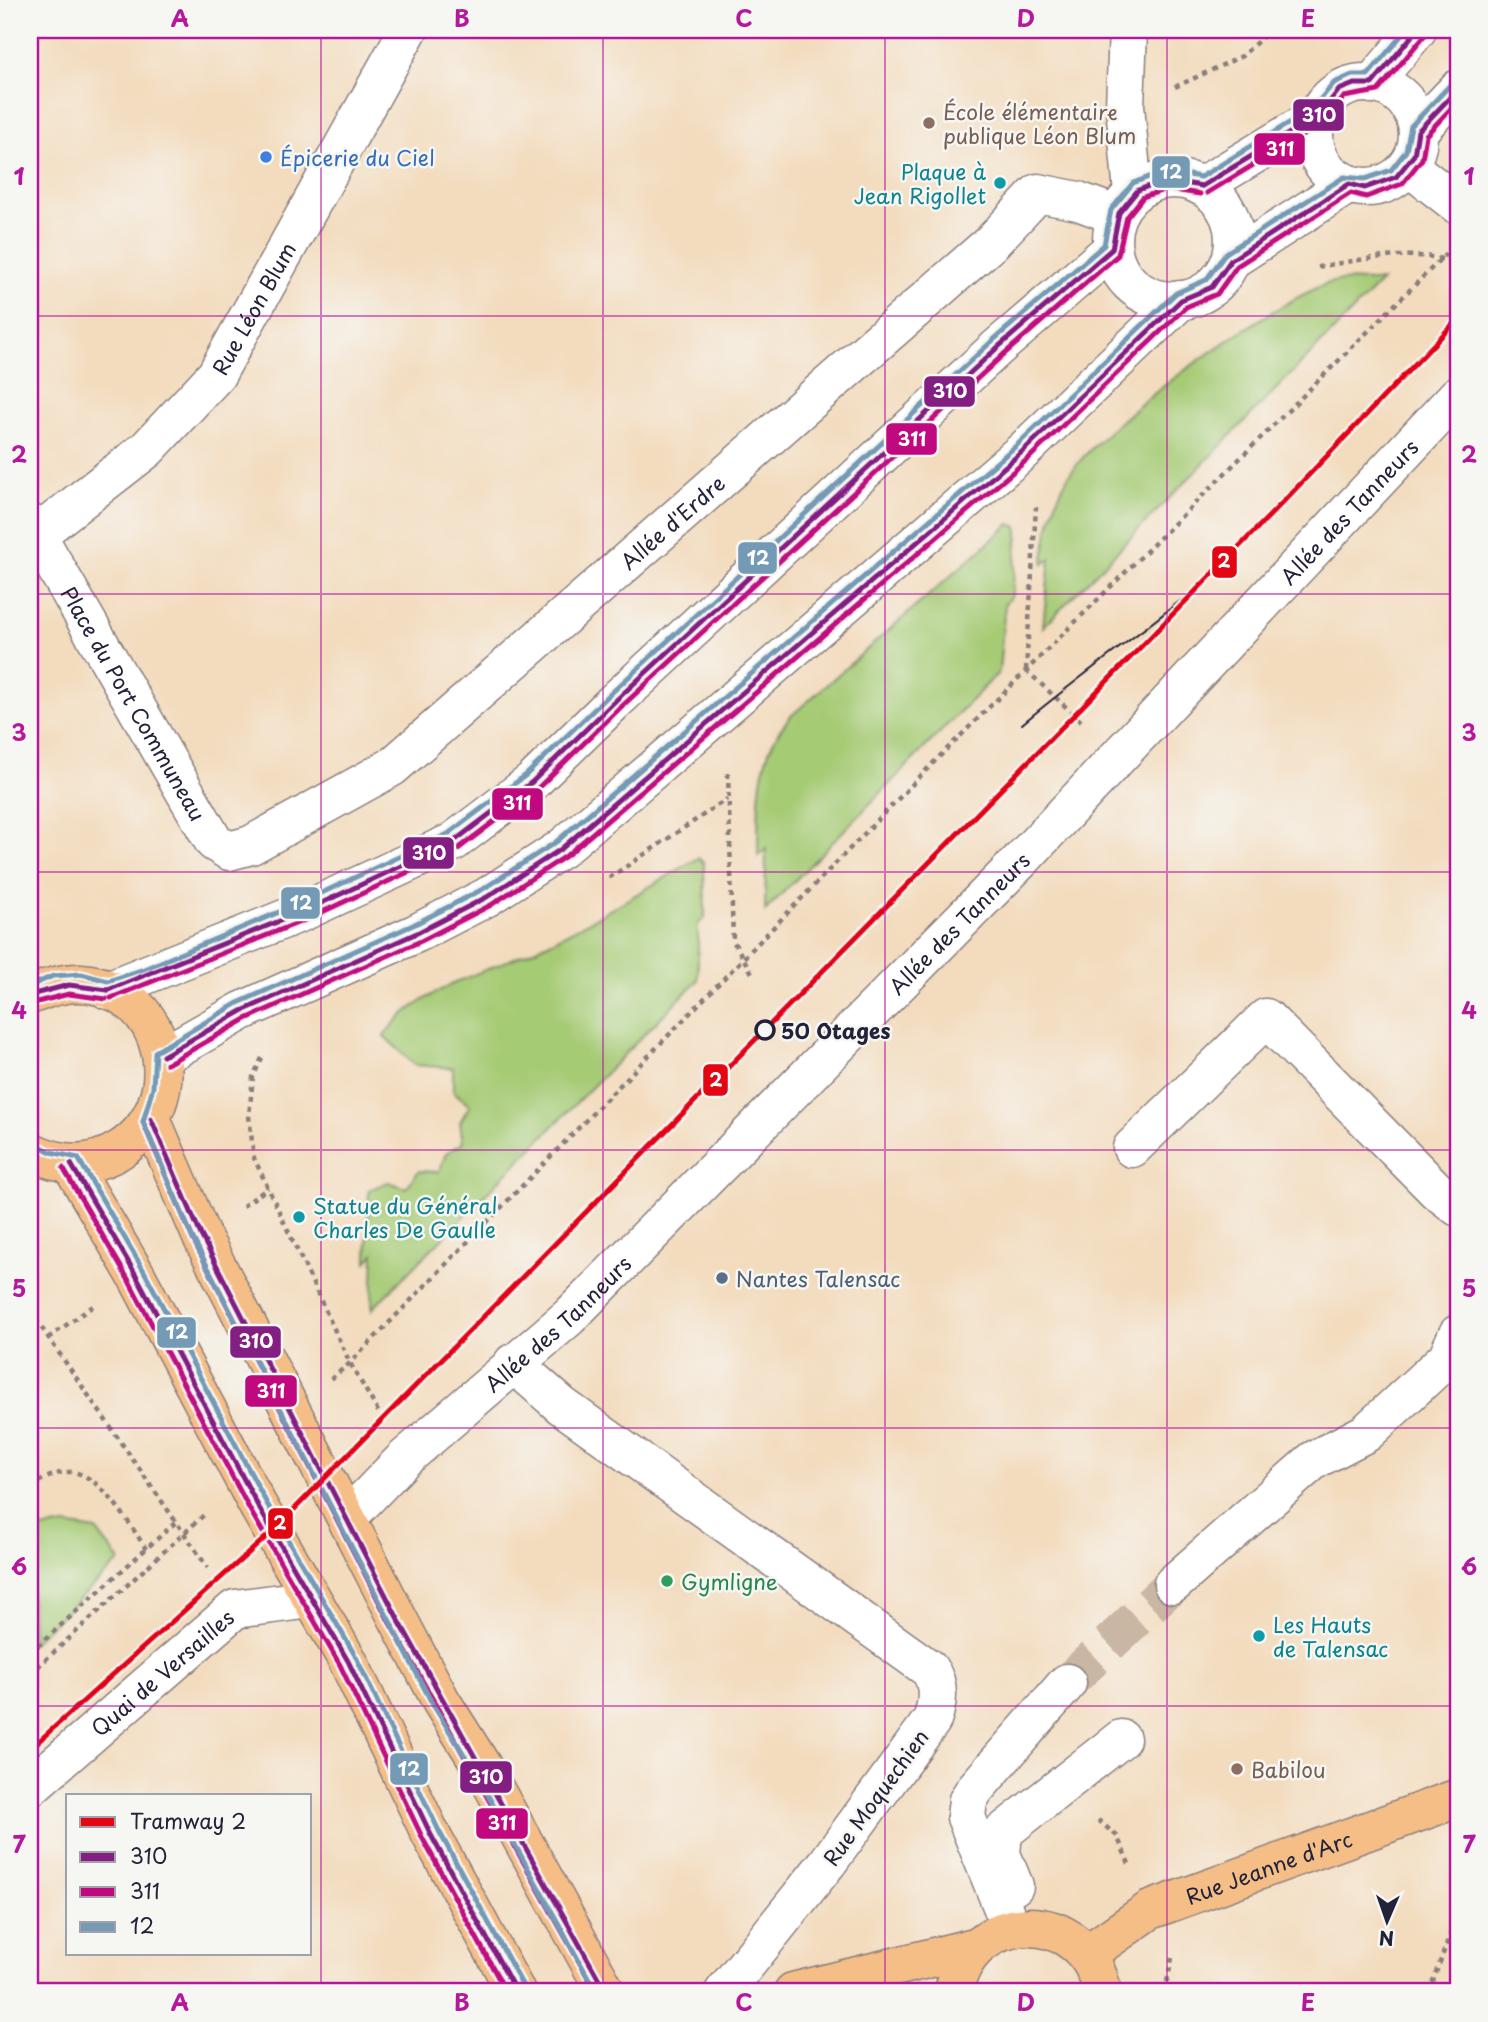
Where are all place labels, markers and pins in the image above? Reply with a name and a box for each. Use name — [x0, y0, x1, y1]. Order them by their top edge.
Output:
place label: École élémentaire publique Léon Blum — [943, 95, 1136, 151]
marker: École élémentaire publique Léon Blum — [921, 115, 937, 131]
place label: Épicerie du Ciel — [280, 141, 435, 173]
marker: Épicerie du Ciel — [258, 149, 274, 165]
place label: Plaque à Jean Rigollet — [854, 155, 986, 211]
marker: Plaque à Jean Rigollet — [992, 175, 1008, 191]
place label: 50 Otages — [781, 1014, 890, 1046]
marker: 50 Otages — [755, 1020, 775, 1040]
place label: Statue du Général Charles De Gaulle — [313, 1189, 498, 1245]
marker: Statue du Général Charles De Gaulle — [291, 1209, 307, 1225]
place label: Nantes Talensac — [736, 1262, 900, 1294]
marker: Nantes Talensac — [714, 1270, 730, 1286]
place label: Gymligne — [681, 1565, 778, 1597]
marker: Gymligne — [659, 1573, 675, 1589]
place label: Les Hauts de Talensac — [1273, 1608, 1388, 1664]
marker: Les Hauts de Talensac — [1251, 1628, 1267, 1644]
place label: Babilou — [1251, 1753, 1326, 1785]
marker: Babilou — [1229, 1761, 1245, 1777]

